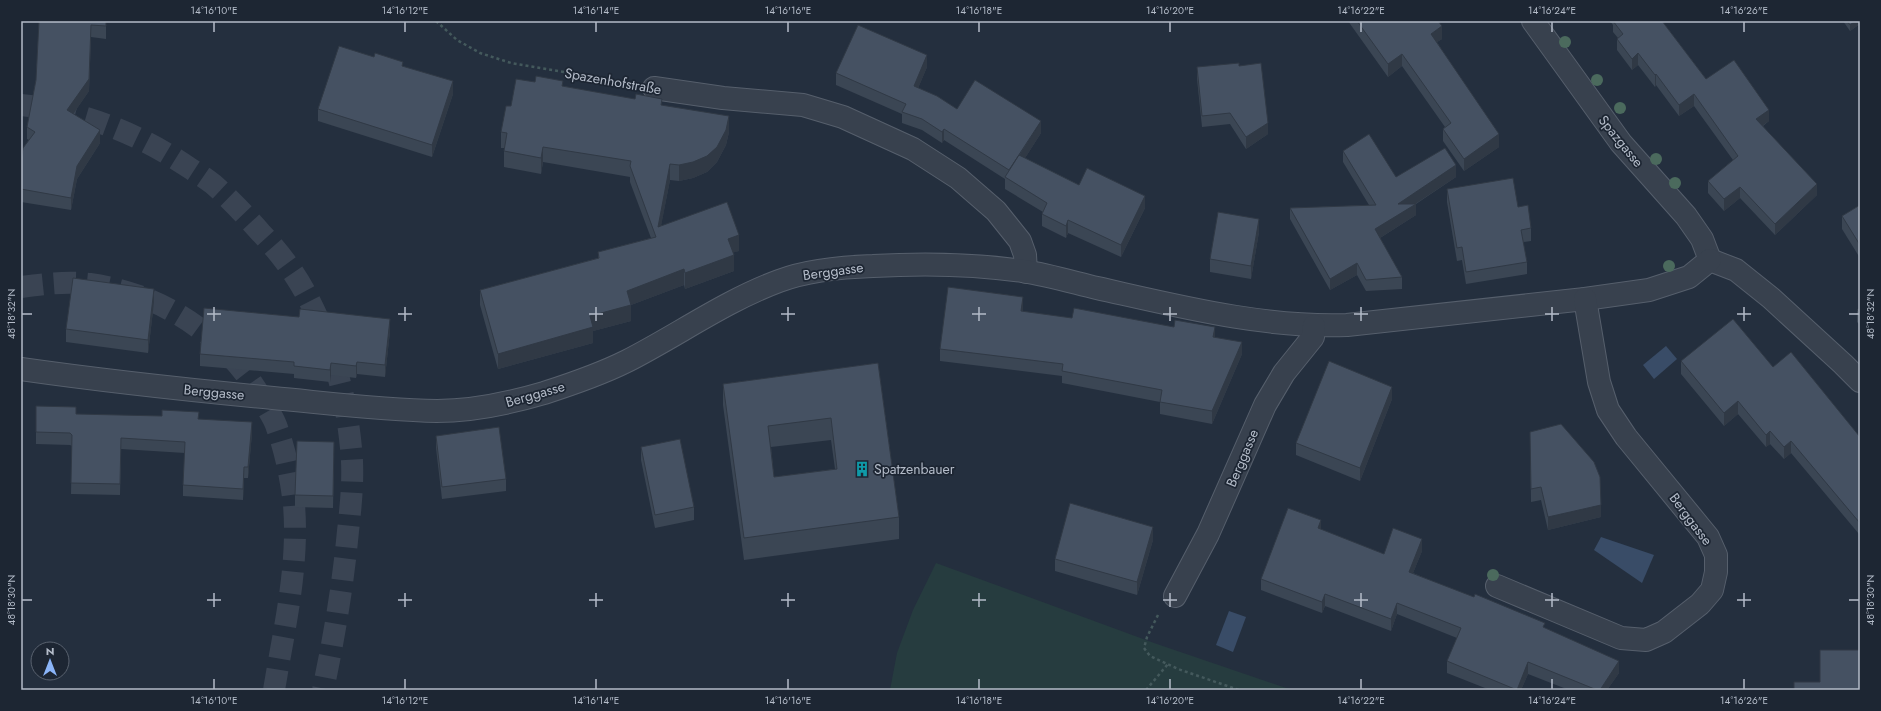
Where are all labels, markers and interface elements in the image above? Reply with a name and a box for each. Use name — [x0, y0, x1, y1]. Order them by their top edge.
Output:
text: 14°16'10"E — [191, 3, 237, 18]
text: 14°16'12"E — [382, 3, 428, 18]
text: 14°16'14"E — [573, 3, 619, 18]
text: 14°16'16"E — [765, 3, 811, 18]
text: 14°16'18"E — [956, 3, 1002, 18]
text: 14°16'20"E — [1146, 3, 1194, 18]
text: 14°16'22"E — [1337, 3, 1385, 18]
text: 14°16'24"E — [1528, 3, 1576, 18]
text: 14°16'26"E — [1720, 3, 1768, 18]
street label: Spazenhofstraße — [563, 63, 663, 99]
street label: Spazgasse — [1594, 111, 1648, 171]
street label: Berggasse — [801, 257, 865, 285]
text: 48°18'32"N — [4, 289, 19, 339]
text: 48°18'32"N — [1863, 289, 1878, 339]
street label: Berggasse — [503, 376, 567, 412]
street label: Berggasse — [183, 379, 245, 405]
street label: Berggasse — [1221, 426, 1263, 490]
place label: Spatzenbauer — [874, 459, 955, 479]
building icon: Spatzenbauer — [853, 460, 871, 478]
street label: Berggasse — [1665, 489, 1717, 549]
text: 48°18'30"N — [4, 575, 19, 625]
text: 48°18'30"N — [1863, 575, 1878, 625]
north arrow — [30, 641, 70, 681]
text: N — [46, 643, 54, 659]
text: 14°16'10"E — [191, 693, 237, 708]
text: 14°16'12"E — [382, 693, 428, 708]
text: 14°16'14"E — [573, 693, 619, 708]
text: 14°16'16"E — [765, 693, 811, 708]
text: 14°16'18"E — [956, 693, 1002, 708]
text: 14°16'20"E — [1146, 693, 1194, 708]
text: 14°16'22"E — [1337, 693, 1385, 708]
text: 14°16'24"E — [1528, 693, 1576, 708]
text: 14°16'26"E — [1720, 693, 1768, 708]

